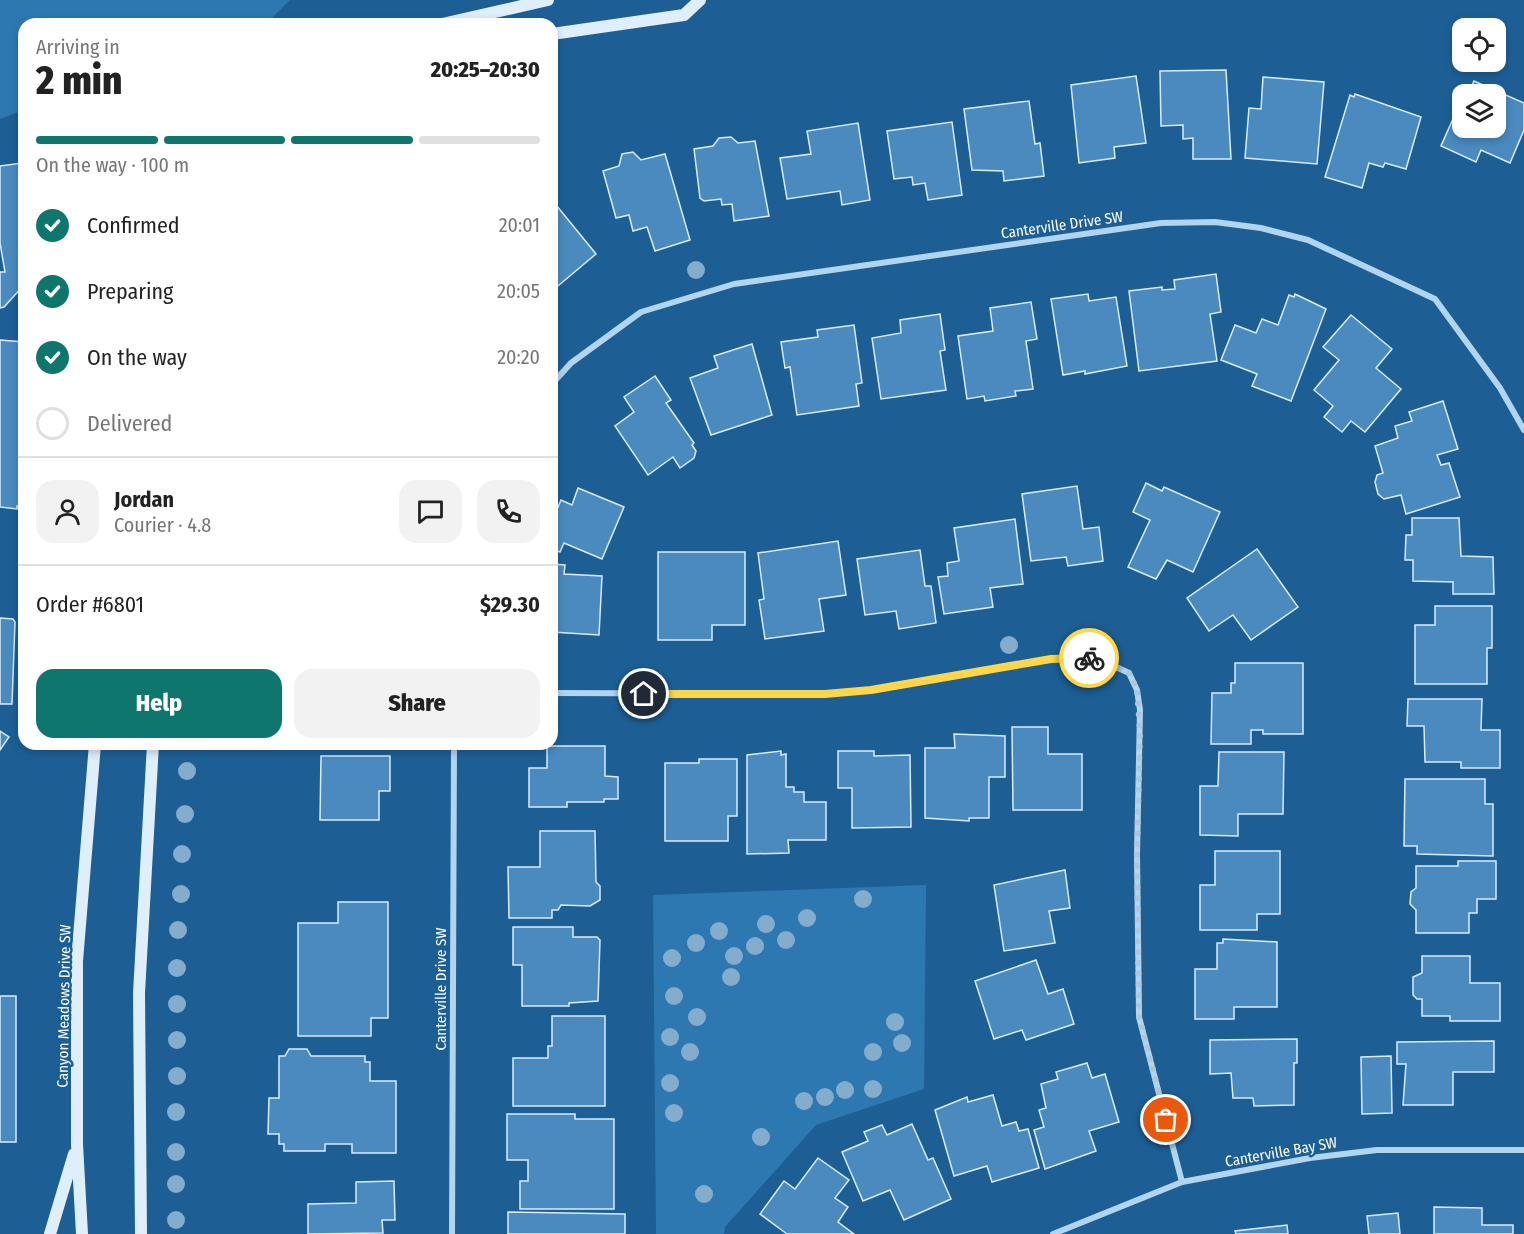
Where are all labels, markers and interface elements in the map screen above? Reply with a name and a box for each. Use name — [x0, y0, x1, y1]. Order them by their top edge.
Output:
map controls — [1452, 18, 1506, 138]
button: locate — [1452, 18, 1506, 72]
text: Arriving in — [36, 35, 120, 59]
text: 20:25–20:30 — [431, 56, 540, 83]
text: 2 min — [36, 58, 122, 104]
button: layers — [1452, 84, 1506, 138]
text: On the way · 100 m — [36, 153, 189, 177]
street label: Canterville Drive SW — [1000, 208, 1124, 242]
icon: check — [36, 209, 69, 242]
text: Confirmed — [87, 212, 180, 239]
text: 20:01 — [499, 213, 540, 237]
icon: check — [36, 275, 69, 308]
text: Preparing — [87, 278, 173, 305]
text: 20:05 — [497, 279, 540, 303]
icon: check — [36, 341, 69, 374]
text: On the way — [87, 344, 187, 371]
text: 20:20 — [497, 345, 540, 369]
text: Delivered — [87, 410, 172, 437]
button: person — [36, 480, 99, 543]
button: chat — [399, 480, 462, 543]
button: phone — [477, 480, 540, 543]
text: Jordan — [114, 486, 174, 513]
text: Courier · 4.8 — [114, 513, 211, 537]
text: Order #6801 — [36, 591, 144, 618]
text: $29.30 — [480, 591, 540, 618]
courier — [1059, 628, 1119, 688]
icon: bike — [1073, 642, 1106, 675]
pin — [618, 668, 669, 719]
button: Help — [36, 669, 282, 738]
button: Share — [294, 669, 540, 738]
icon: home — [627, 677, 660, 710]
street label: Canyon Meadows Drive SW — [54, 924, 74, 1088]
street label: Canterville Drive SW — [432, 927, 450, 1051]
pin — [1140, 1094, 1191, 1145]
icon: bag — [1149, 1103, 1182, 1136]
street label: Canterville Bay SW — [1224, 1133, 1338, 1171]

